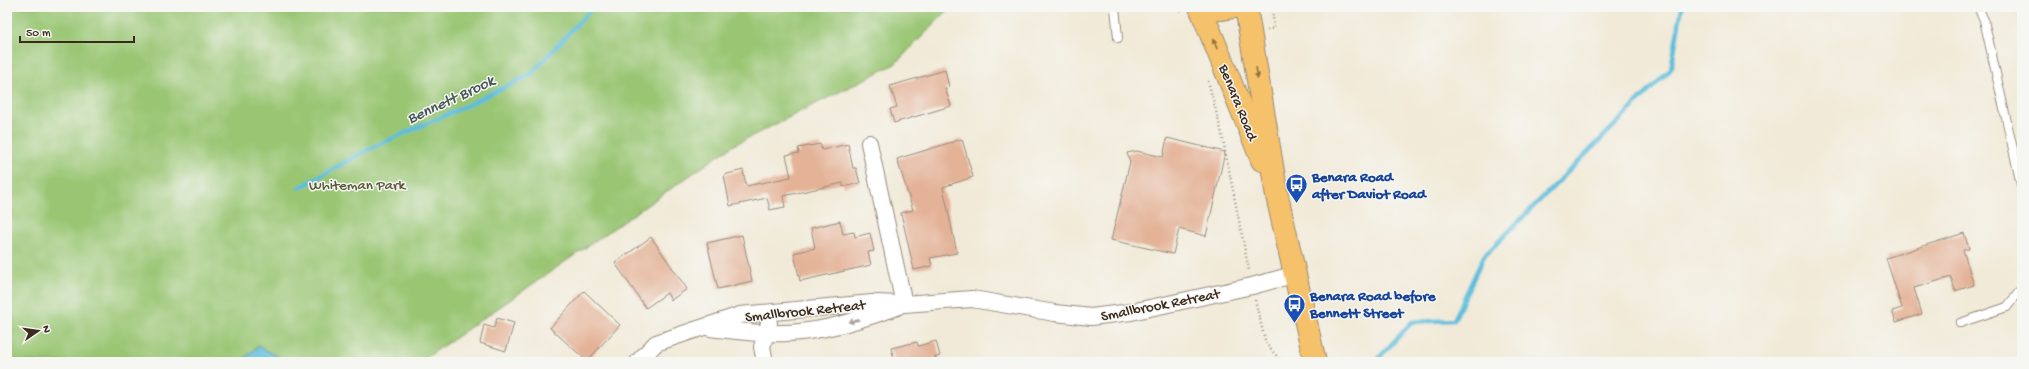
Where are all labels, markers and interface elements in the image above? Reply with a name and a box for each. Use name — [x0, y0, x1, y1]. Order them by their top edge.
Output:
scale bar — [20, 18, 134, 44]
text: 50 m — [26, 27, 51, 41]
one-way arrow — [1212, 38, 1218, 49]
street label: Benara Road — [1213, 61, 1261, 145]
one-way arrow — [1254, 67, 1260, 79]
water label: Bennett Brook — [405, 72, 500, 130]
place label: Benara Road after Daviot Road — [1311, 169, 1428, 204]
bus stop icon: Benara Road after Daviot Road — [1284, 172, 1310, 205]
park label: Whiteman Park — [309, 177, 406, 195]
street label: Smallbrook Retreat — [1099, 285, 1223, 326]
place label: Benara Road before Bennett Street — [1309, 288, 1437, 323]
bus stop icon: Benara Road before Bennett Street — [1281, 291, 1307, 324]
street label: Smallbrook Retreat — [744, 297, 868, 327]
north arrow — [18, 311, 58, 351]
one-way arrow — [848, 318, 860, 324]
text: N — [39, 324, 52, 334]

